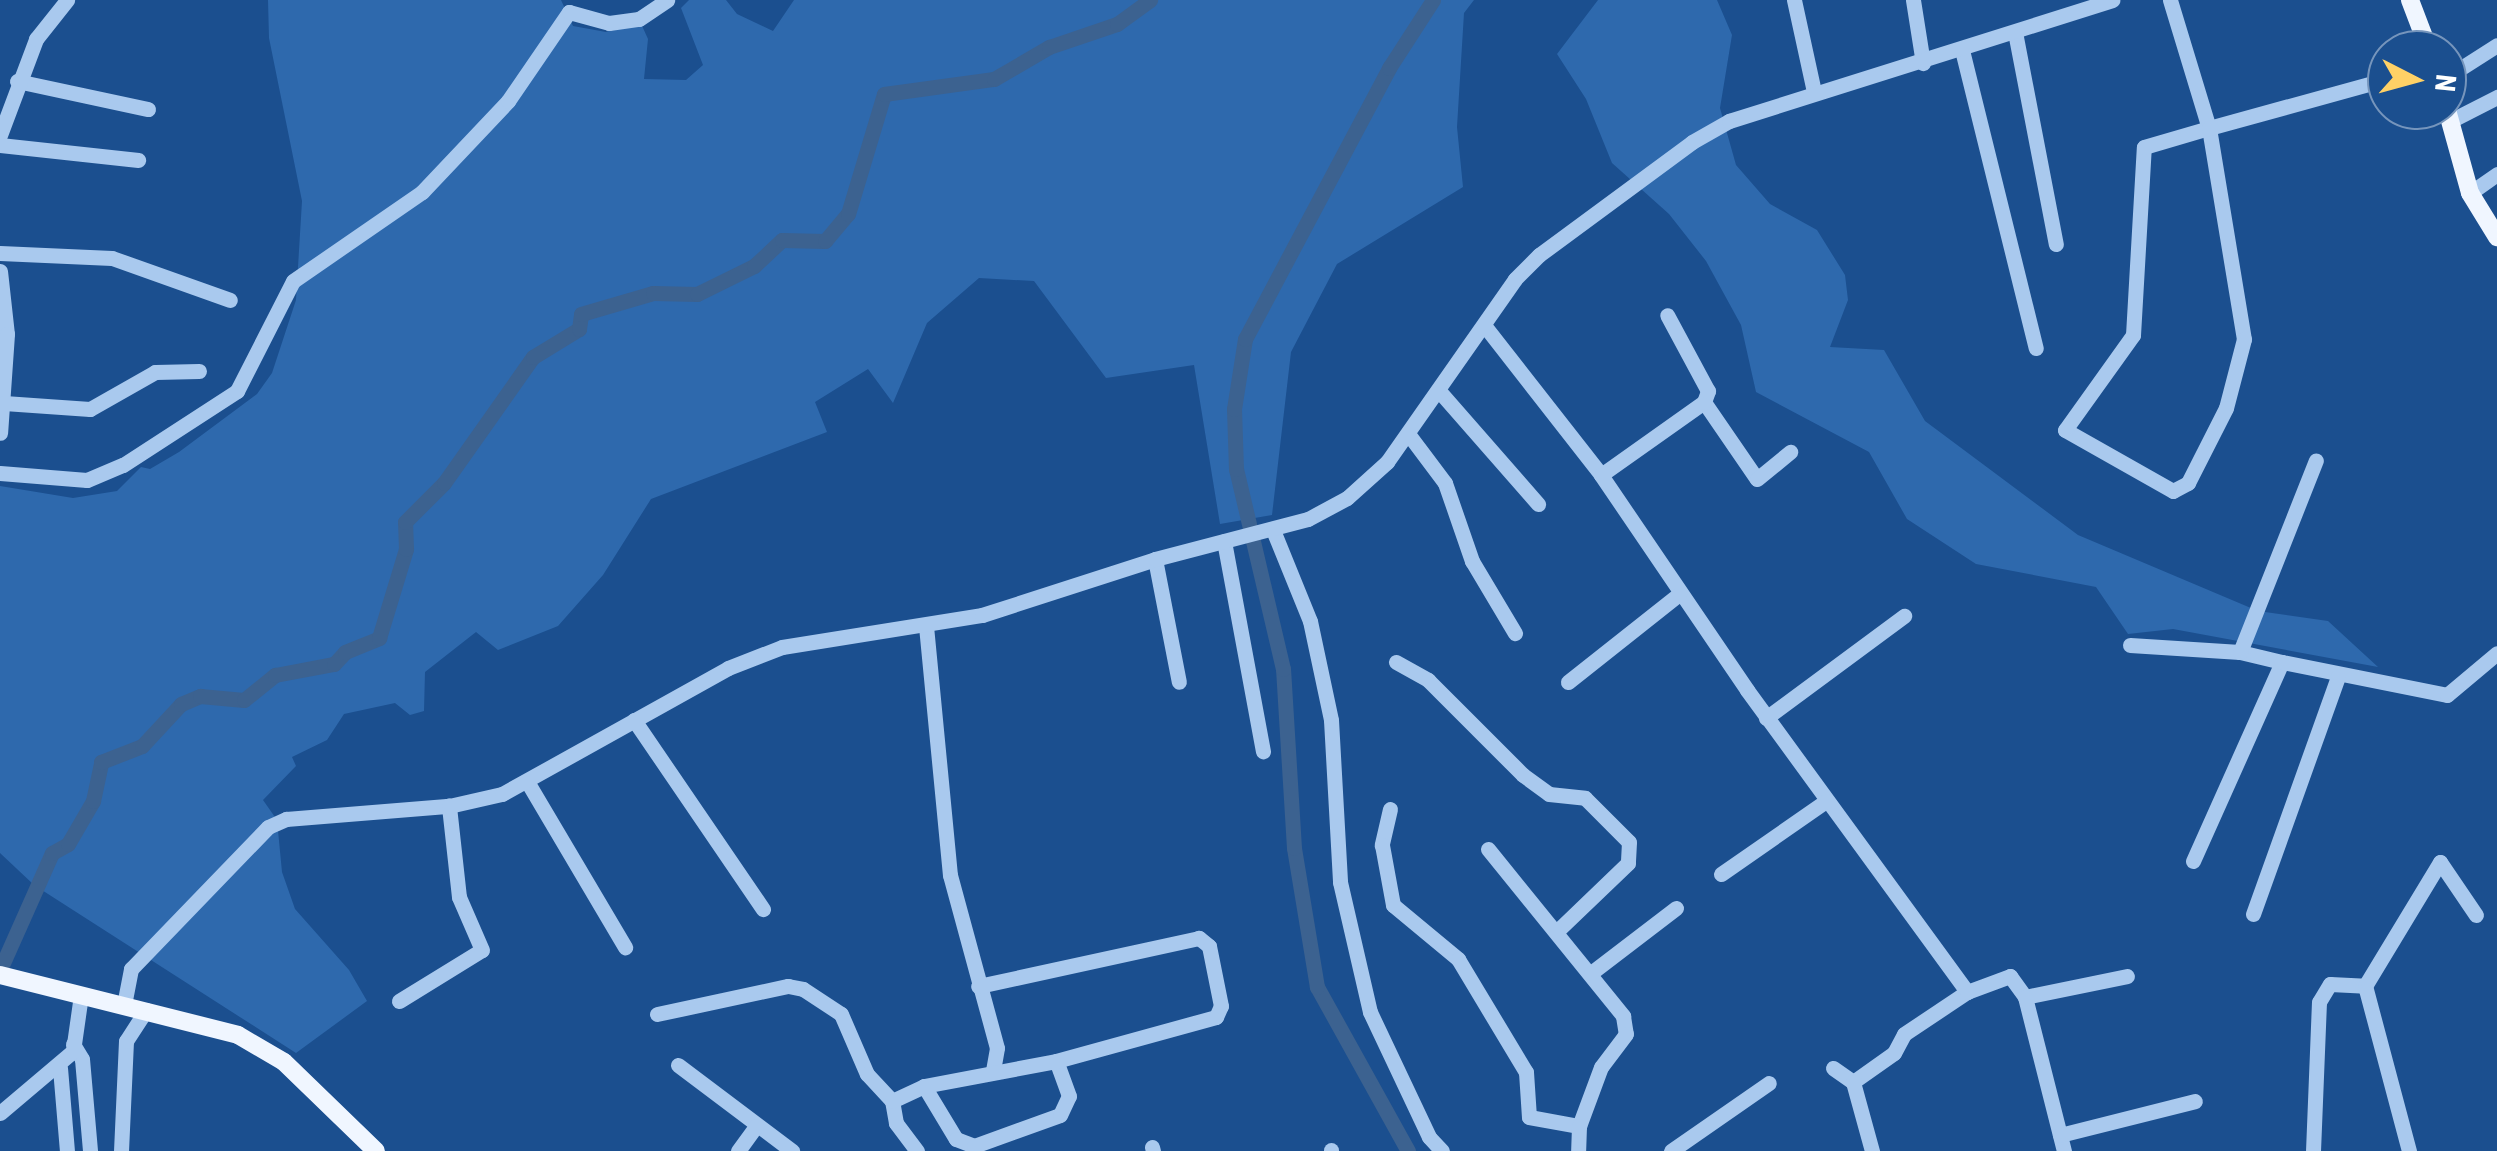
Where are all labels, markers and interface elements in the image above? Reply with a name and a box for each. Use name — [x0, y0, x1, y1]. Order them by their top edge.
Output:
north arrow — [2367, 30, 2467, 130]
text: N — [2428, 73, 2463, 93]

